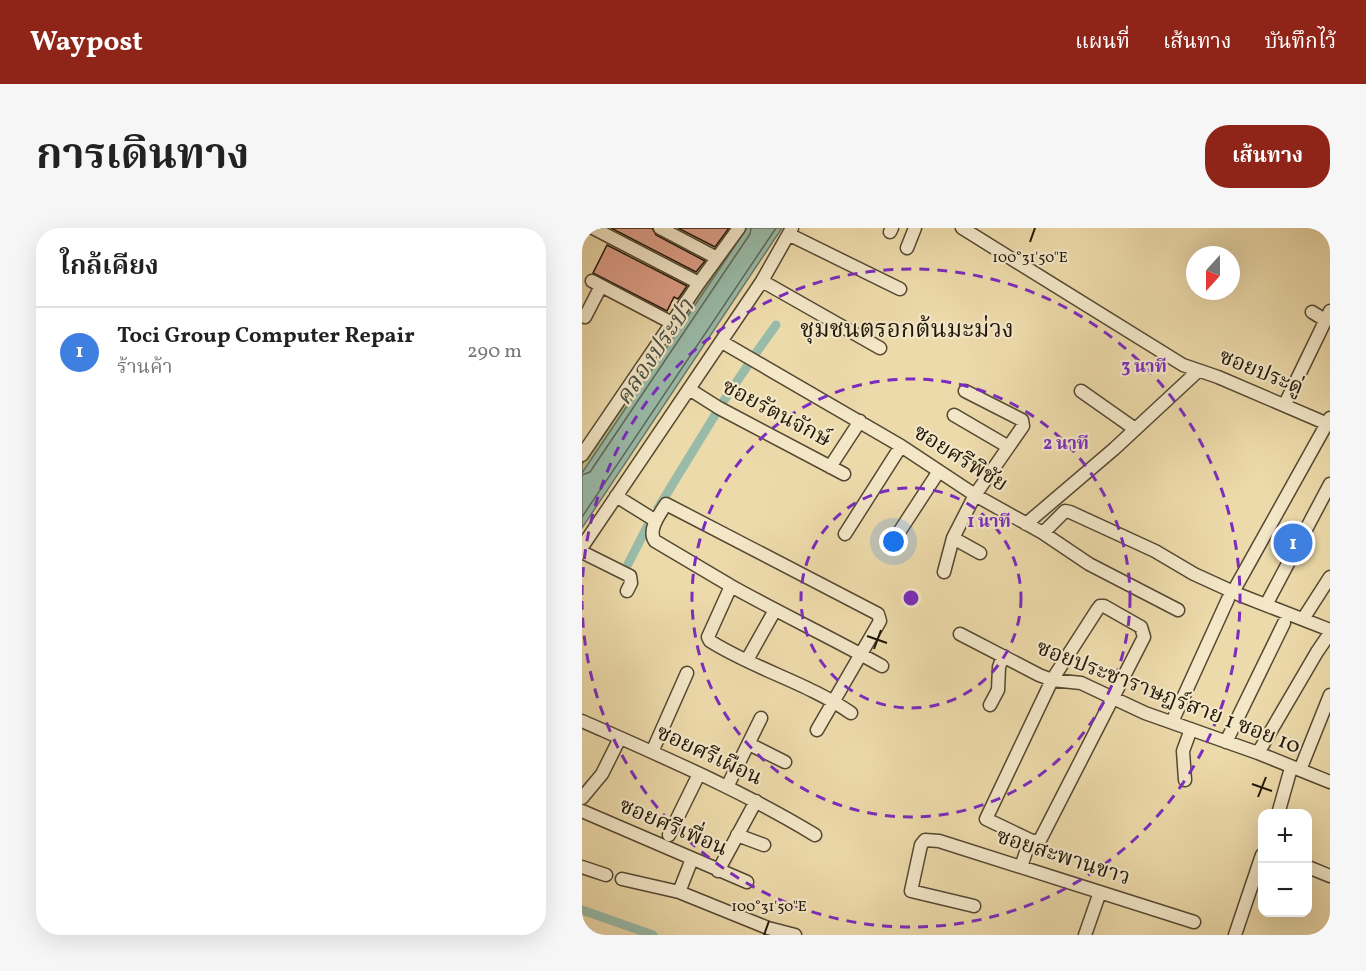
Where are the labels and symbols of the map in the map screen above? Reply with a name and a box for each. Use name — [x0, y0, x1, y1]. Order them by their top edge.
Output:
north arrow — [1186, 246, 1240, 300]
text: 100°31'50"E — [992, 248, 1068, 269]
water label: คลองประปา — [608, 292, 705, 413]
district label: ชุมชนตรอกต้นมะม่วง — [800, 314, 1014, 348]
street label: ซอยประดู่ — [1214, 342, 1308, 404]
text: 3 นาที — [1121, 355, 1167, 380]
street label: ซอยรัตนจักษ์ — [716, 372, 836, 456]
street label: ซอยศรีพิชัย — [907, 418, 1013, 500]
text: 2 นาที — [1043, 432, 1089, 457]
text: 1 นาที — [967, 510, 1011, 535]
pin: 1 — [1274, 520, 1312, 566]
your location — [879, 527, 908, 556]
centre of rings — [901, 588, 921, 608]
street label: ซอยประชาราษฎร์สาย 1 ซอย 10 — [1031, 633, 1305, 763]
street label: ซอยศรีเผือน — [651, 718, 767, 794]
street label: ซอยศรีเพื่อน — [614, 788, 733, 865]
street label: ซอยสะพานขาว — [992, 822, 1134, 894]
text: 100°31'50"E — [731, 897, 807, 918]

